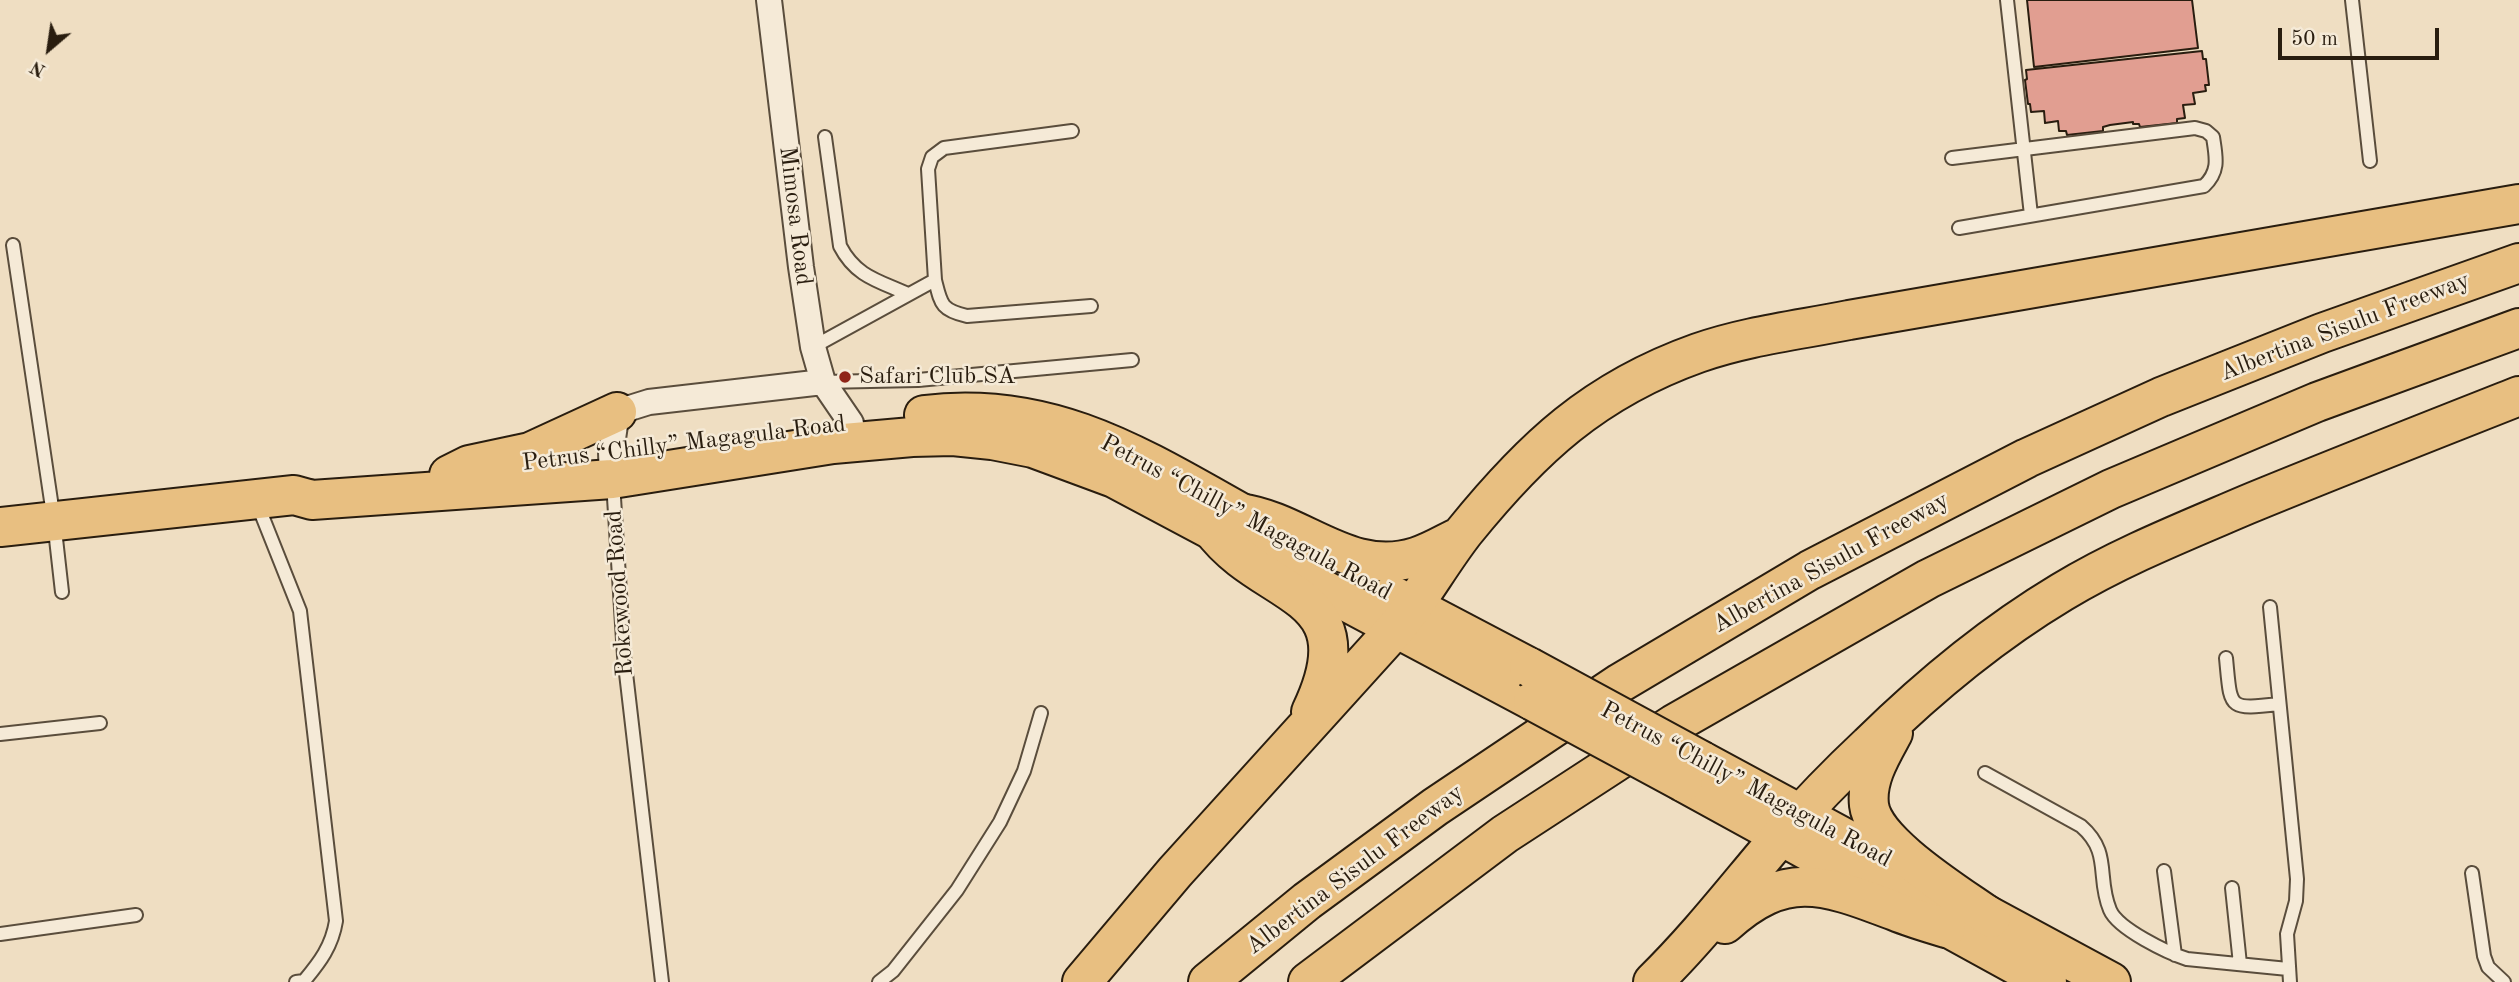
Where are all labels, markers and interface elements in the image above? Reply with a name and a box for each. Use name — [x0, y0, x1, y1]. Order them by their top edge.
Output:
north arrow — [14, 14, 84, 84]
scale bar — [2281, 14, 2442, 58]
text: 50 m — [2291, 29, 2338, 50]
text: N — [28, 56, 50, 80]
street label: Mimosa Road — [772, 145, 818, 287]
street label: Albertina Sisulu Freeway — [2216, 266, 2474, 388]
place label: Safari Club SA — [859, 363, 1016, 391]
marker: Safari Club SA — [837, 369, 853, 385]
street label: Petrus “Chilly” Magagula Road — [521, 410, 847, 478]
street label: Petrus “Chilly” Magagula Road — [1095, 429, 1397, 607]
street label: Albertina Sisulu Freeway — [1708, 486, 1954, 640]
street label: Rokewood Road — [600, 509, 640, 677]
street label: Petrus “Chilly” Magagula Road — [1595, 696, 1897, 874]
street label: Albertina Sisulu Freeway — [1240, 779, 1470, 961]

